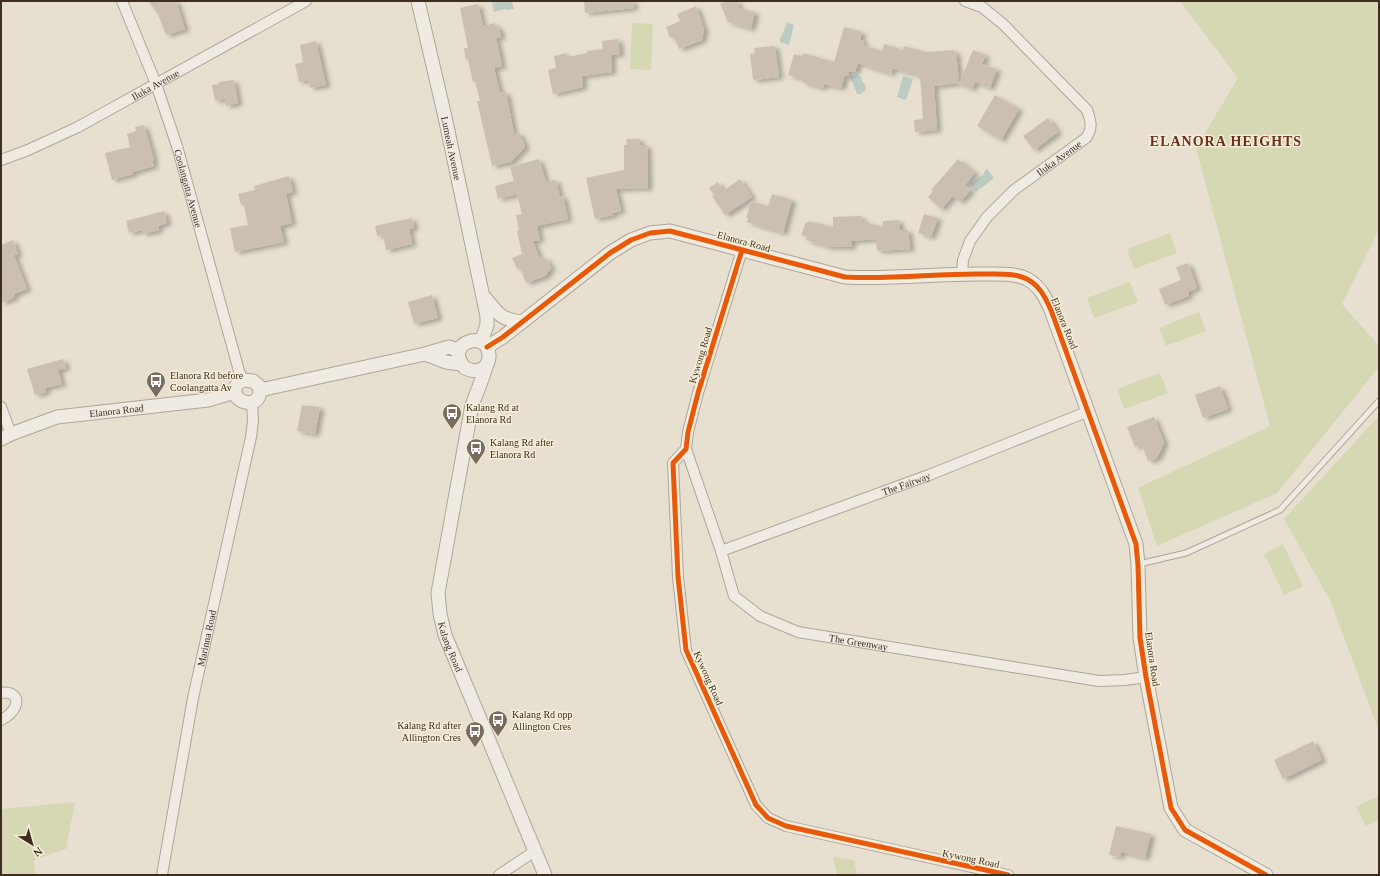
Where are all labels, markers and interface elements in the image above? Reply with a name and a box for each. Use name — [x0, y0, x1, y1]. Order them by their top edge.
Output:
street label: Iluka Avenue — [130, 67, 182, 102]
street label: Lumeah Avenue — [439, 115, 463, 182]
district label: ELANORA HEIGHTS — [1150, 134, 1302, 149]
street label: Iluka Avenue — [1034, 138, 1084, 178]
street label: Coolangatta Avenue — [172, 148, 204, 229]
street label: Elanora Road — [716, 229, 772, 254]
street label: Elanora Road — [1049, 296, 1080, 351]
street label: Kywong Road — [687, 326, 714, 385]
bus stop icon: Elanora Rd before Coolangatta Av — [145, 370, 167, 398]
place label: Elanora Rd before Coolangatta Av — [170, 370, 244, 393]
street label: Elanora Road — [89, 402, 144, 419]
bus stop icon: Kalang Rd at Elanora Rd — [441, 402, 463, 430]
place label: Kalang Rd at Elanora Rd — [466, 402, 519, 425]
bus stop icon: Kalang Rd after Elanora Rd — [465, 437, 487, 465]
place label: Kalang Rd after Elanora Rd — [490, 437, 555, 460]
street label: The Fairway — [880, 470, 932, 498]
street label: Marinna Road — [195, 609, 218, 668]
street label: Kalang Road — [436, 621, 465, 673]
street label: Elanora Road — [1143, 631, 1162, 687]
street label: The Greenway — [828, 632, 889, 653]
street label: Kywong Road — [692, 649, 725, 707]
bus stop icon: Kalang Rd opp Allington Cres — [487, 709, 509, 737]
place label: Kalang Rd opp Allington Cres — [512, 709, 573, 732]
place label: Kalang Rd after Allington Cres — [397, 720, 462, 743]
bus stop icon: Kalang Rd after Allington Cres — [464, 720, 486, 748]
north arrow — [12, 824, 52, 864]
text: N — [31, 845, 45, 859]
street label: Kywong Road — [941, 847, 1000, 870]

